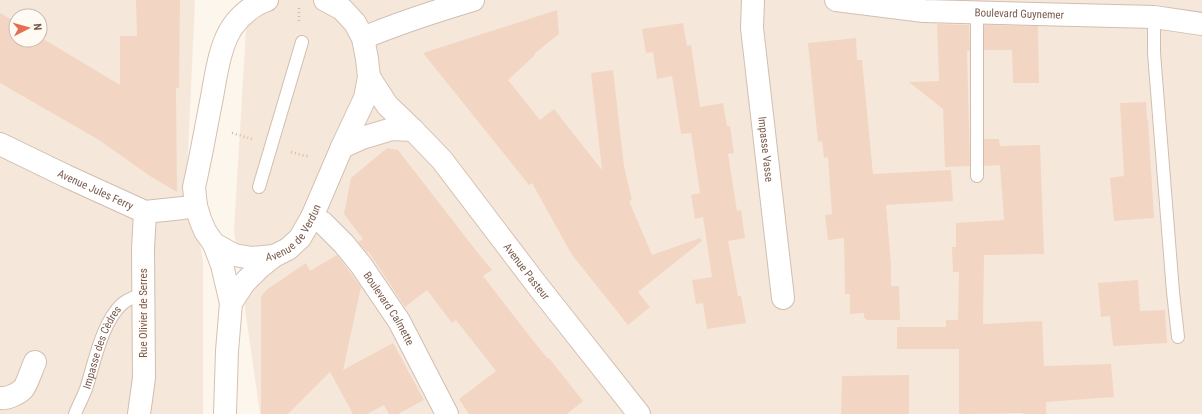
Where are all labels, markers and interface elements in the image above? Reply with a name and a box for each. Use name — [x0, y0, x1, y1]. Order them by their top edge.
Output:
street label: Boulevard Guynemer — [974, 6, 1065, 22]
north arrow — [8, 8, 48, 48]
text: N — [31, 23, 44, 31]
street label: Impasse Vasse — [755, 116, 776, 183]
street label: Avenue Jules Ferry — [55, 167, 136, 213]
street label: Avenue de Verdun — [265, 202, 324, 264]
street label: Avenue Pasteur — [501, 241, 552, 303]
street label: Rue Olivier de Serres — [137, 268, 150, 358]
street label: Boulevard Calmette — [360, 269, 416, 348]
street label: Impasse des Cèdres — [80, 303, 124, 391]

